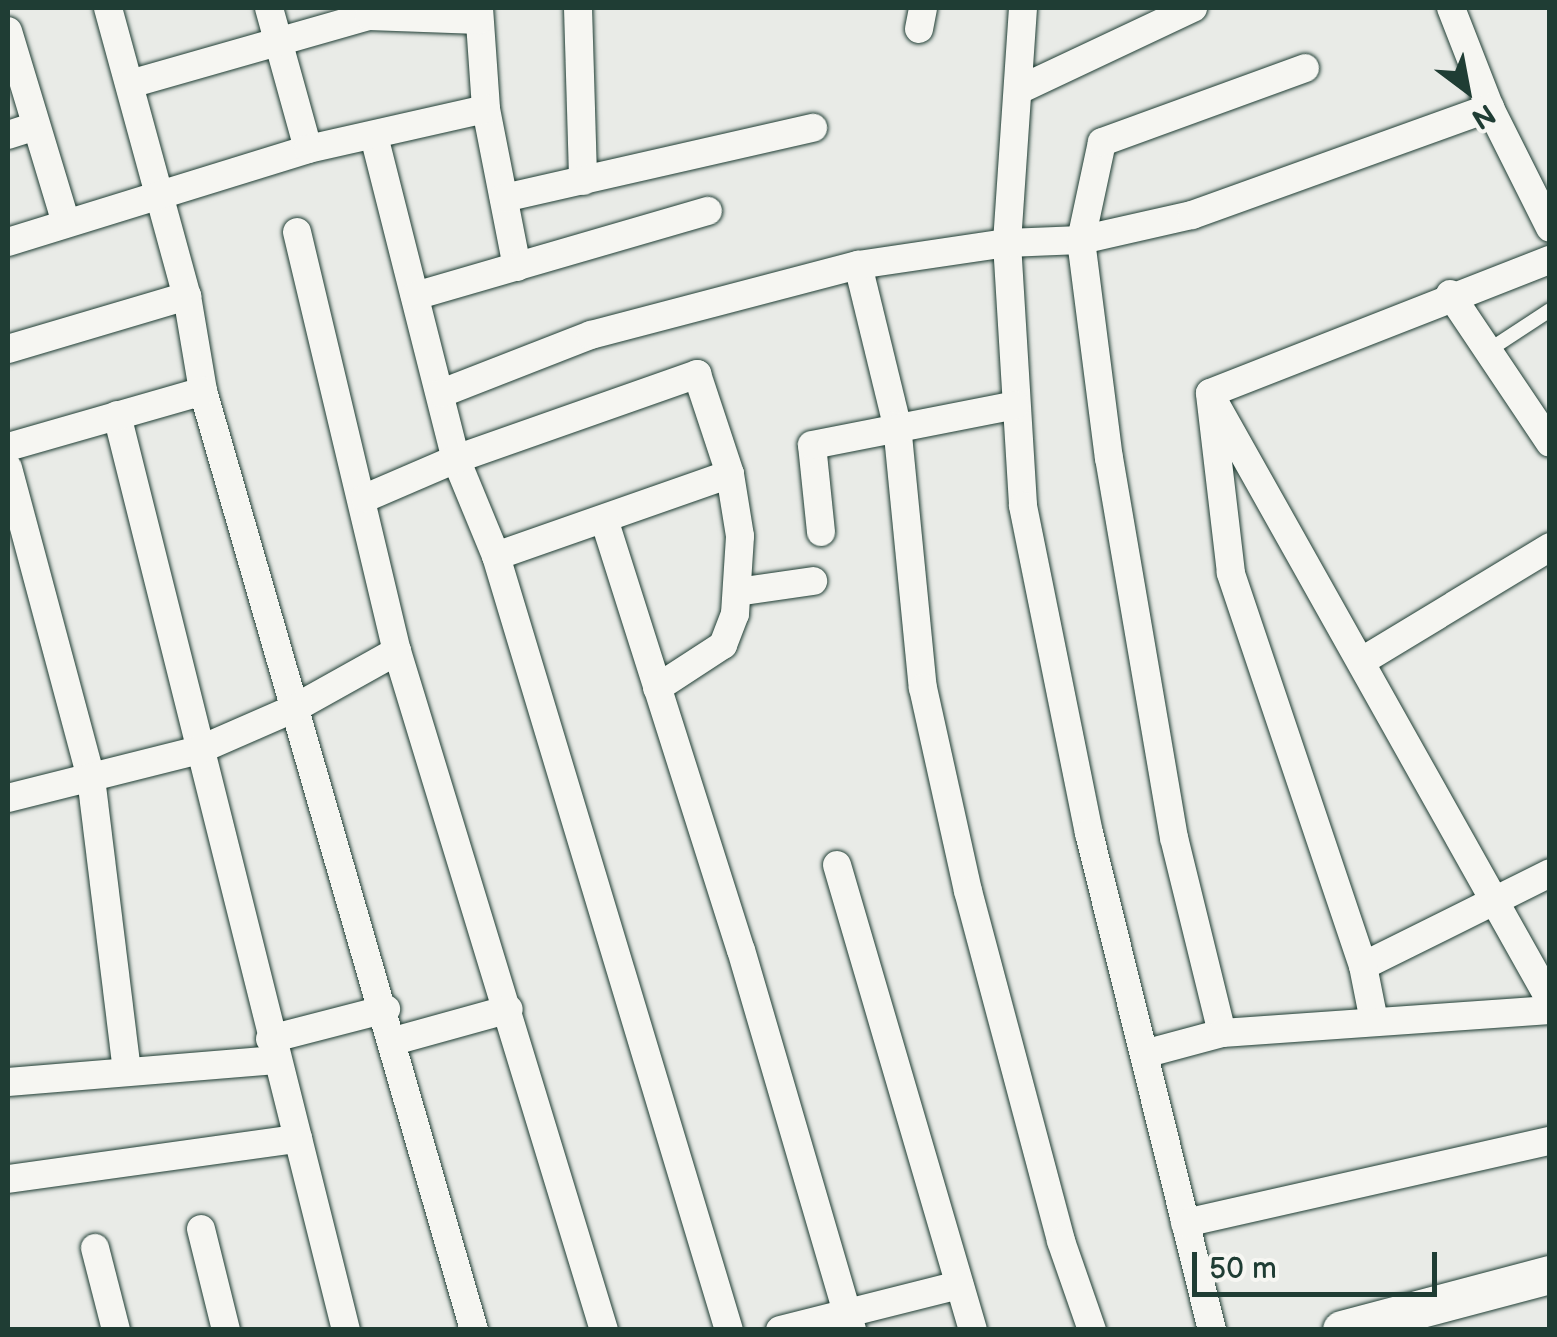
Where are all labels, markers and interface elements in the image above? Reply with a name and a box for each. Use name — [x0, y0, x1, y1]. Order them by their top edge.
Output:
north arrow — [1417, 40, 1517, 140]
text: N — [1466, 96, 1501, 135]
scale bar — [1197, 1232, 1442, 1294]
text: 50 m — [1209, 1251, 1277, 1287]

